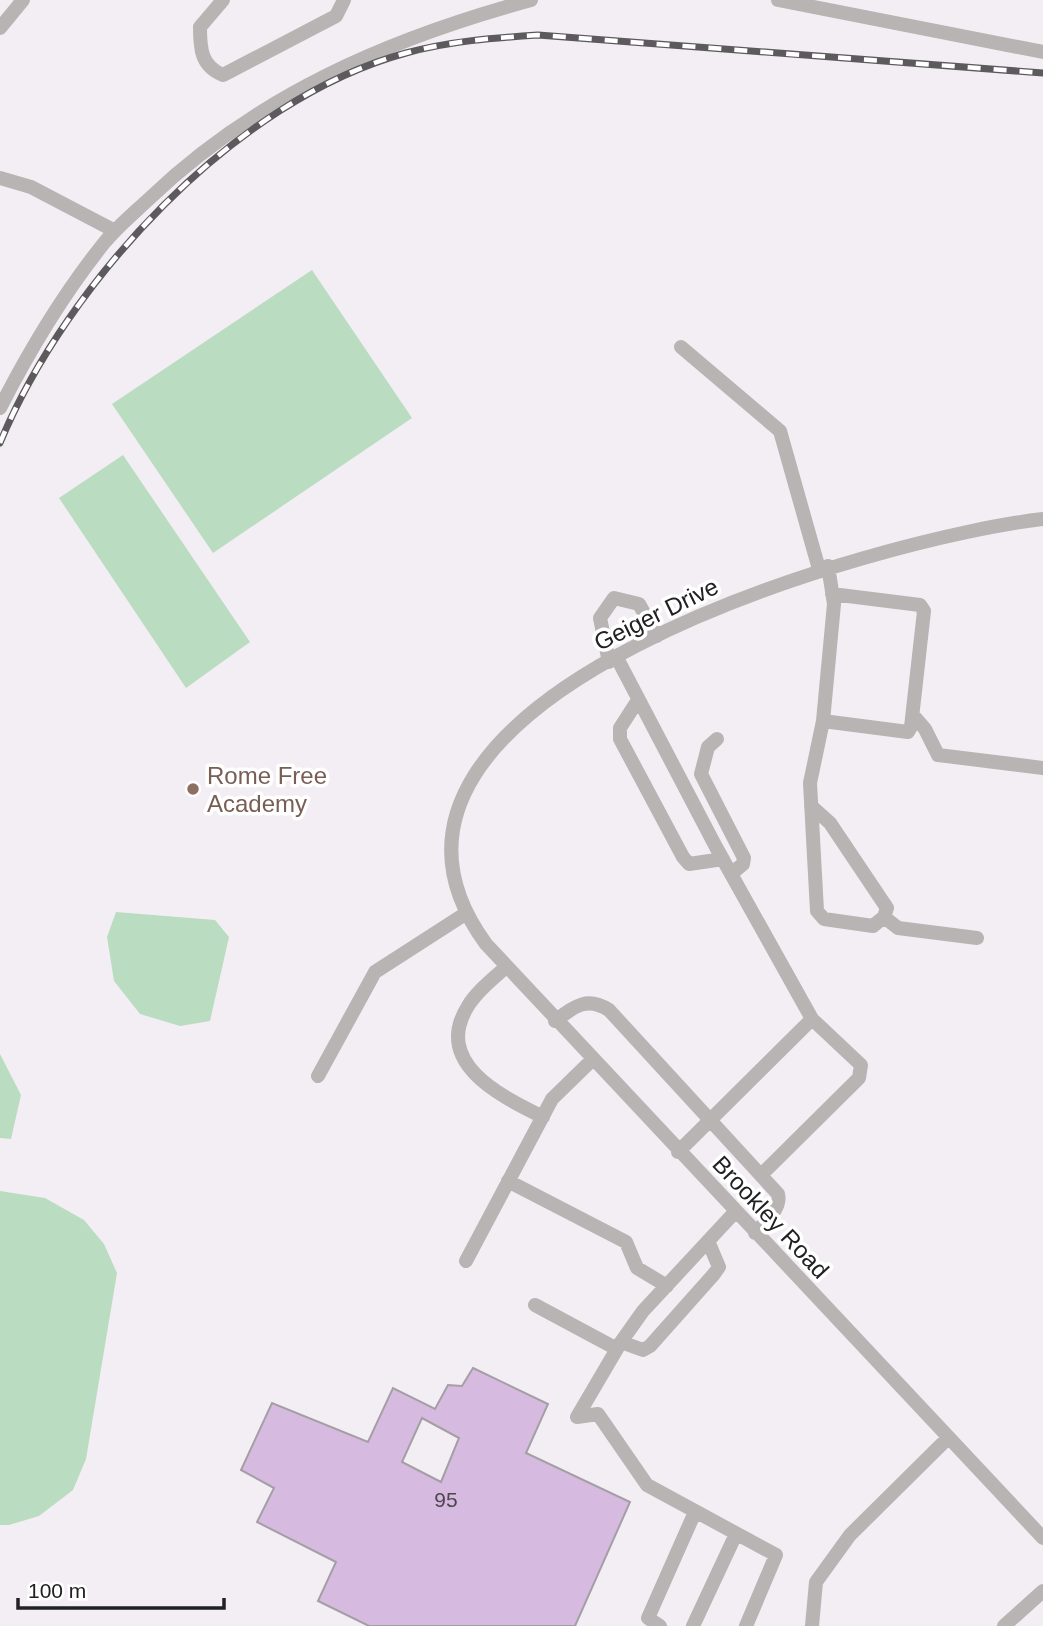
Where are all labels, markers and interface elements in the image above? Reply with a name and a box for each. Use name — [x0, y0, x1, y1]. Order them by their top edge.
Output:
street label: Geiger Drive — [590, 572, 722, 656]
place label: Rome Free Academy — [207, 762, 327, 817]
marker: Rome Free Academy — [185, 781, 201, 797]
street label: Brookley Road — [707, 1150, 835, 1284]
house number: 95 — [434, 1488, 458, 1511]
scale bar — [18, 1566, 224, 1610]
text: 100 m — [28, 1579, 86, 1602]

